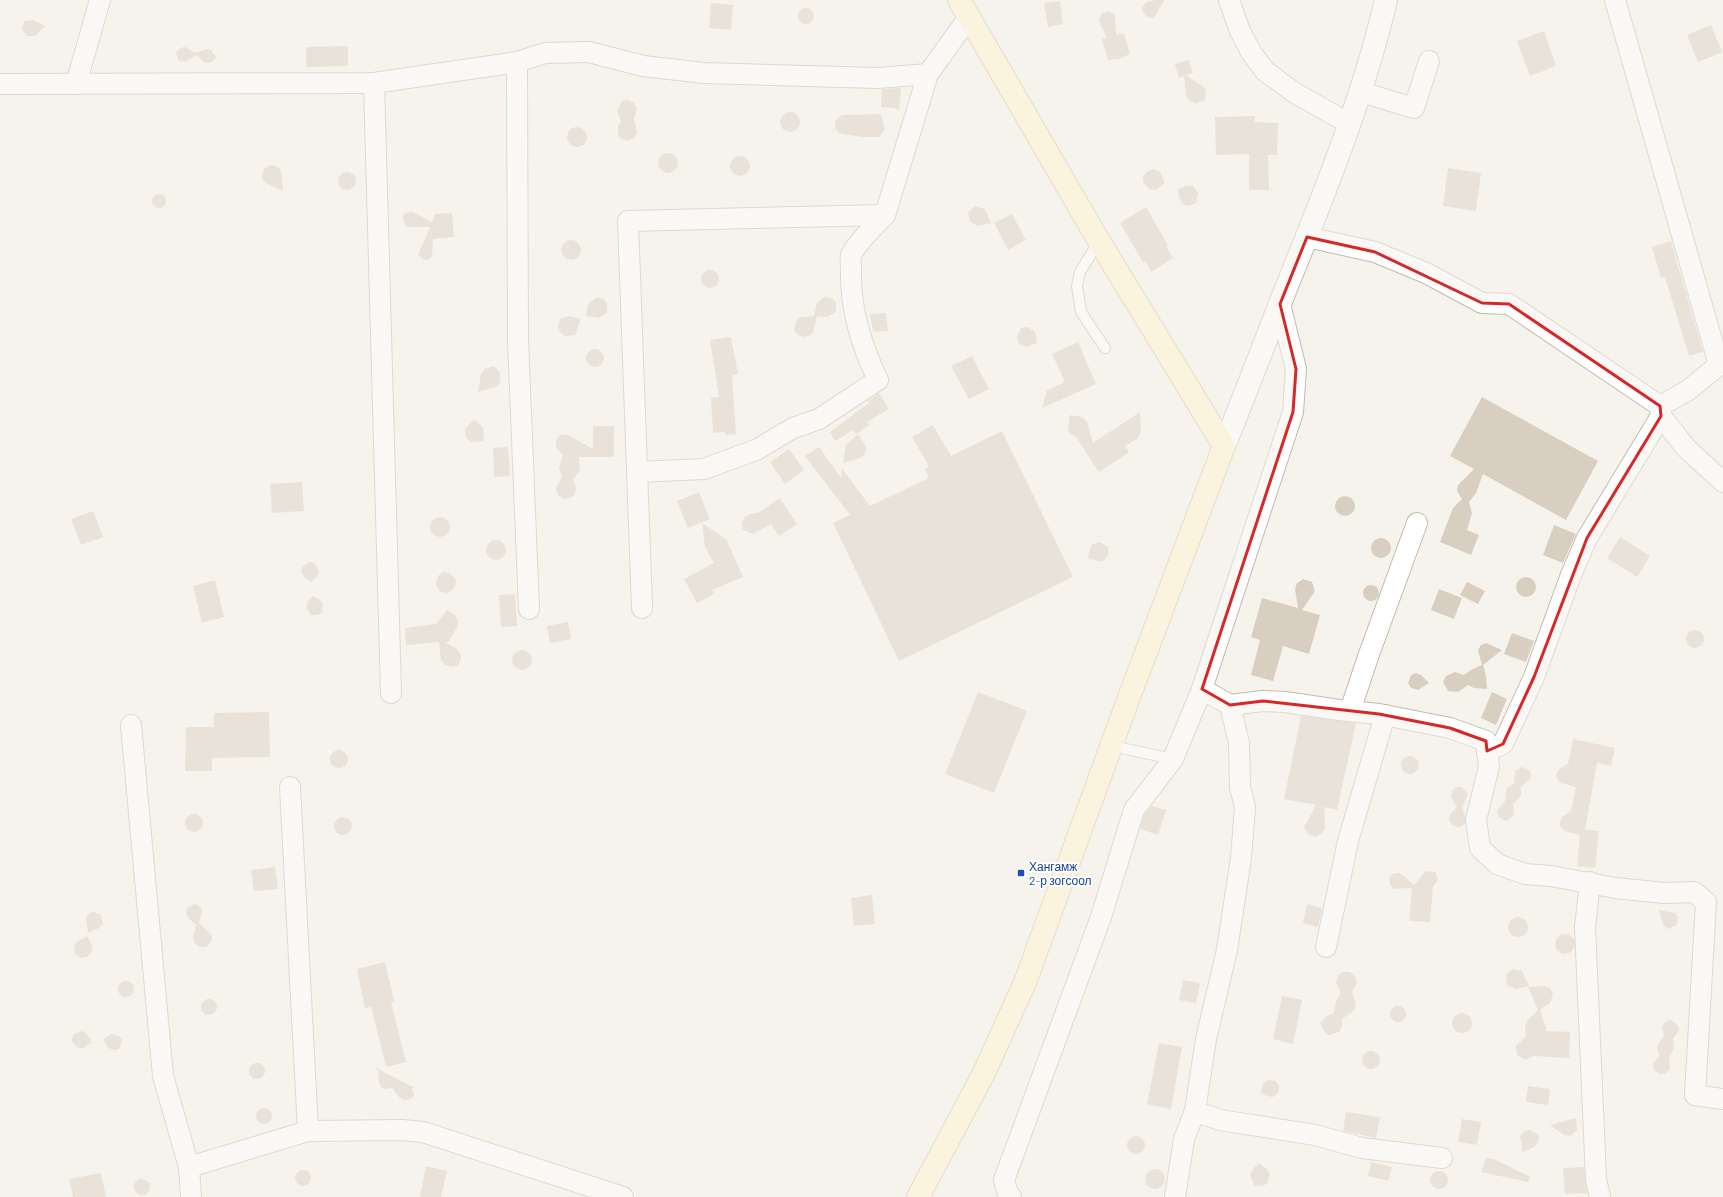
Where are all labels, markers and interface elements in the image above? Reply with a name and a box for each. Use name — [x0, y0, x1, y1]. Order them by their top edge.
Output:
place label: Хангамж 2-р зогсоол — [1029, 859, 1092, 888]
marker: Хангамж 2-р зогсоол — [1016, 868, 1026, 878]

